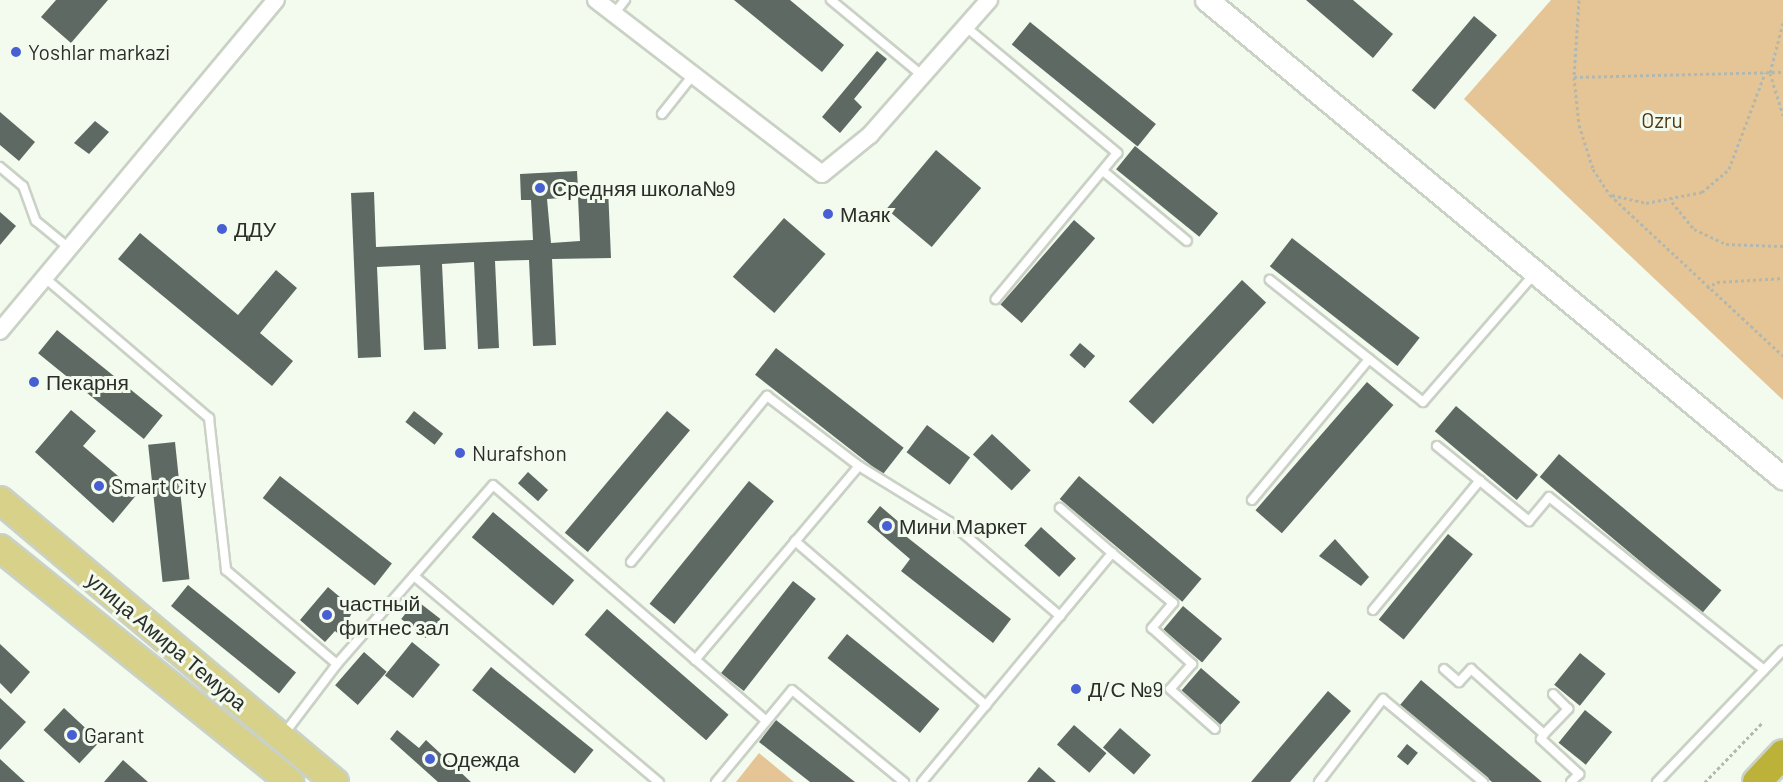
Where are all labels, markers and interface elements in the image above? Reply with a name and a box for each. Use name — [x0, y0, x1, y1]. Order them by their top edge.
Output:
place label: Yoshlar markazi — [28, 39, 170, 65]
marker: Yoshlar markazi — [9, 45, 23, 59]
park label: Ozru — [1641, 107, 1683, 133]
place label: Средняя школа№9 — [552, 175, 736, 201]
marker: Средняя школа№9 — [533, 181, 547, 195]
place label: Маяк — [840, 201, 890, 227]
marker: Маяк — [821, 207, 835, 221]
place label: ДДУ — [234, 216, 276, 242]
marker: ДДУ — [215, 222, 229, 236]
place label: Пекарня — [46, 369, 129, 395]
marker: Пекарня — [27, 375, 41, 389]
place label: Nurafshon — [472, 440, 567, 466]
marker: Nurafshon — [453, 446, 467, 460]
place label: Smart City — [111, 473, 207, 499]
marker: Smart City — [92, 479, 106, 493]
place label: Мини Маркет — [899, 513, 1027, 539]
marker: Мини Маркет — [880, 519, 894, 533]
street label: улица Амира Темура — [82, 567, 252, 715]
place label: частный фитнес зал — [339, 590, 449, 640]
marker: частный фитнес зал — [320, 608, 334, 622]
place label: Д/С №9 — [1088, 676, 1163, 702]
marker: Д/С №9 — [1069, 682, 1083, 696]
place label: Garant — [84, 722, 145, 748]
marker: Garant — [65, 728, 79, 742]
place label: Одежда — [442, 746, 520, 772]
marker: Одежда — [423, 752, 437, 766]

